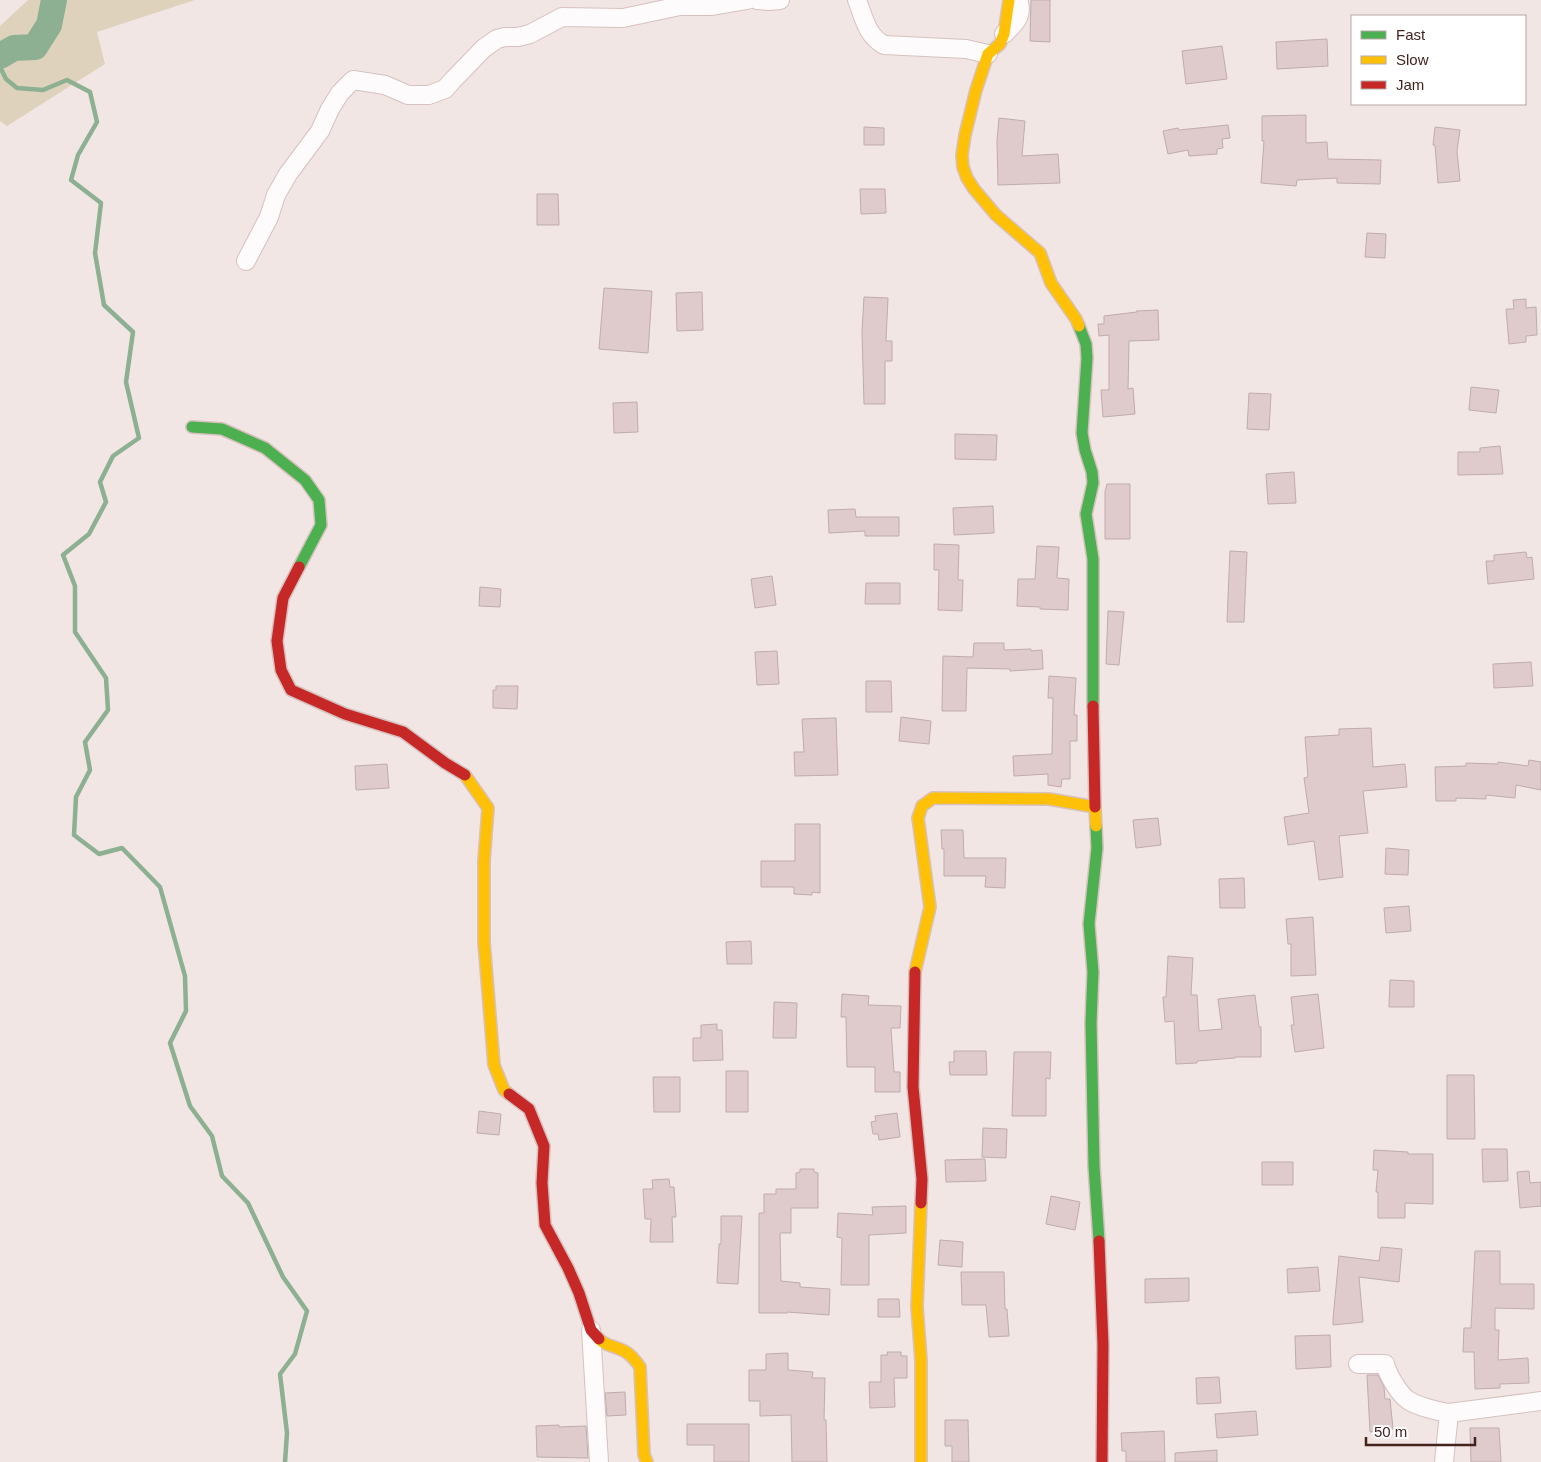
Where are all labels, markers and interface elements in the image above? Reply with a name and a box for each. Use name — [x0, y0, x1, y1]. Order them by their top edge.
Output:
legend — [1351, 15, 1526, 105]
text: Fast — [1396, 26, 1426, 43]
text: Slow — [1396, 51, 1429, 68]
text: Jam — [1396, 76, 1424, 93]
scale bar — [1366, 1414, 1475, 1446]
text: 50 m — [1374, 1423, 1407, 1440]

